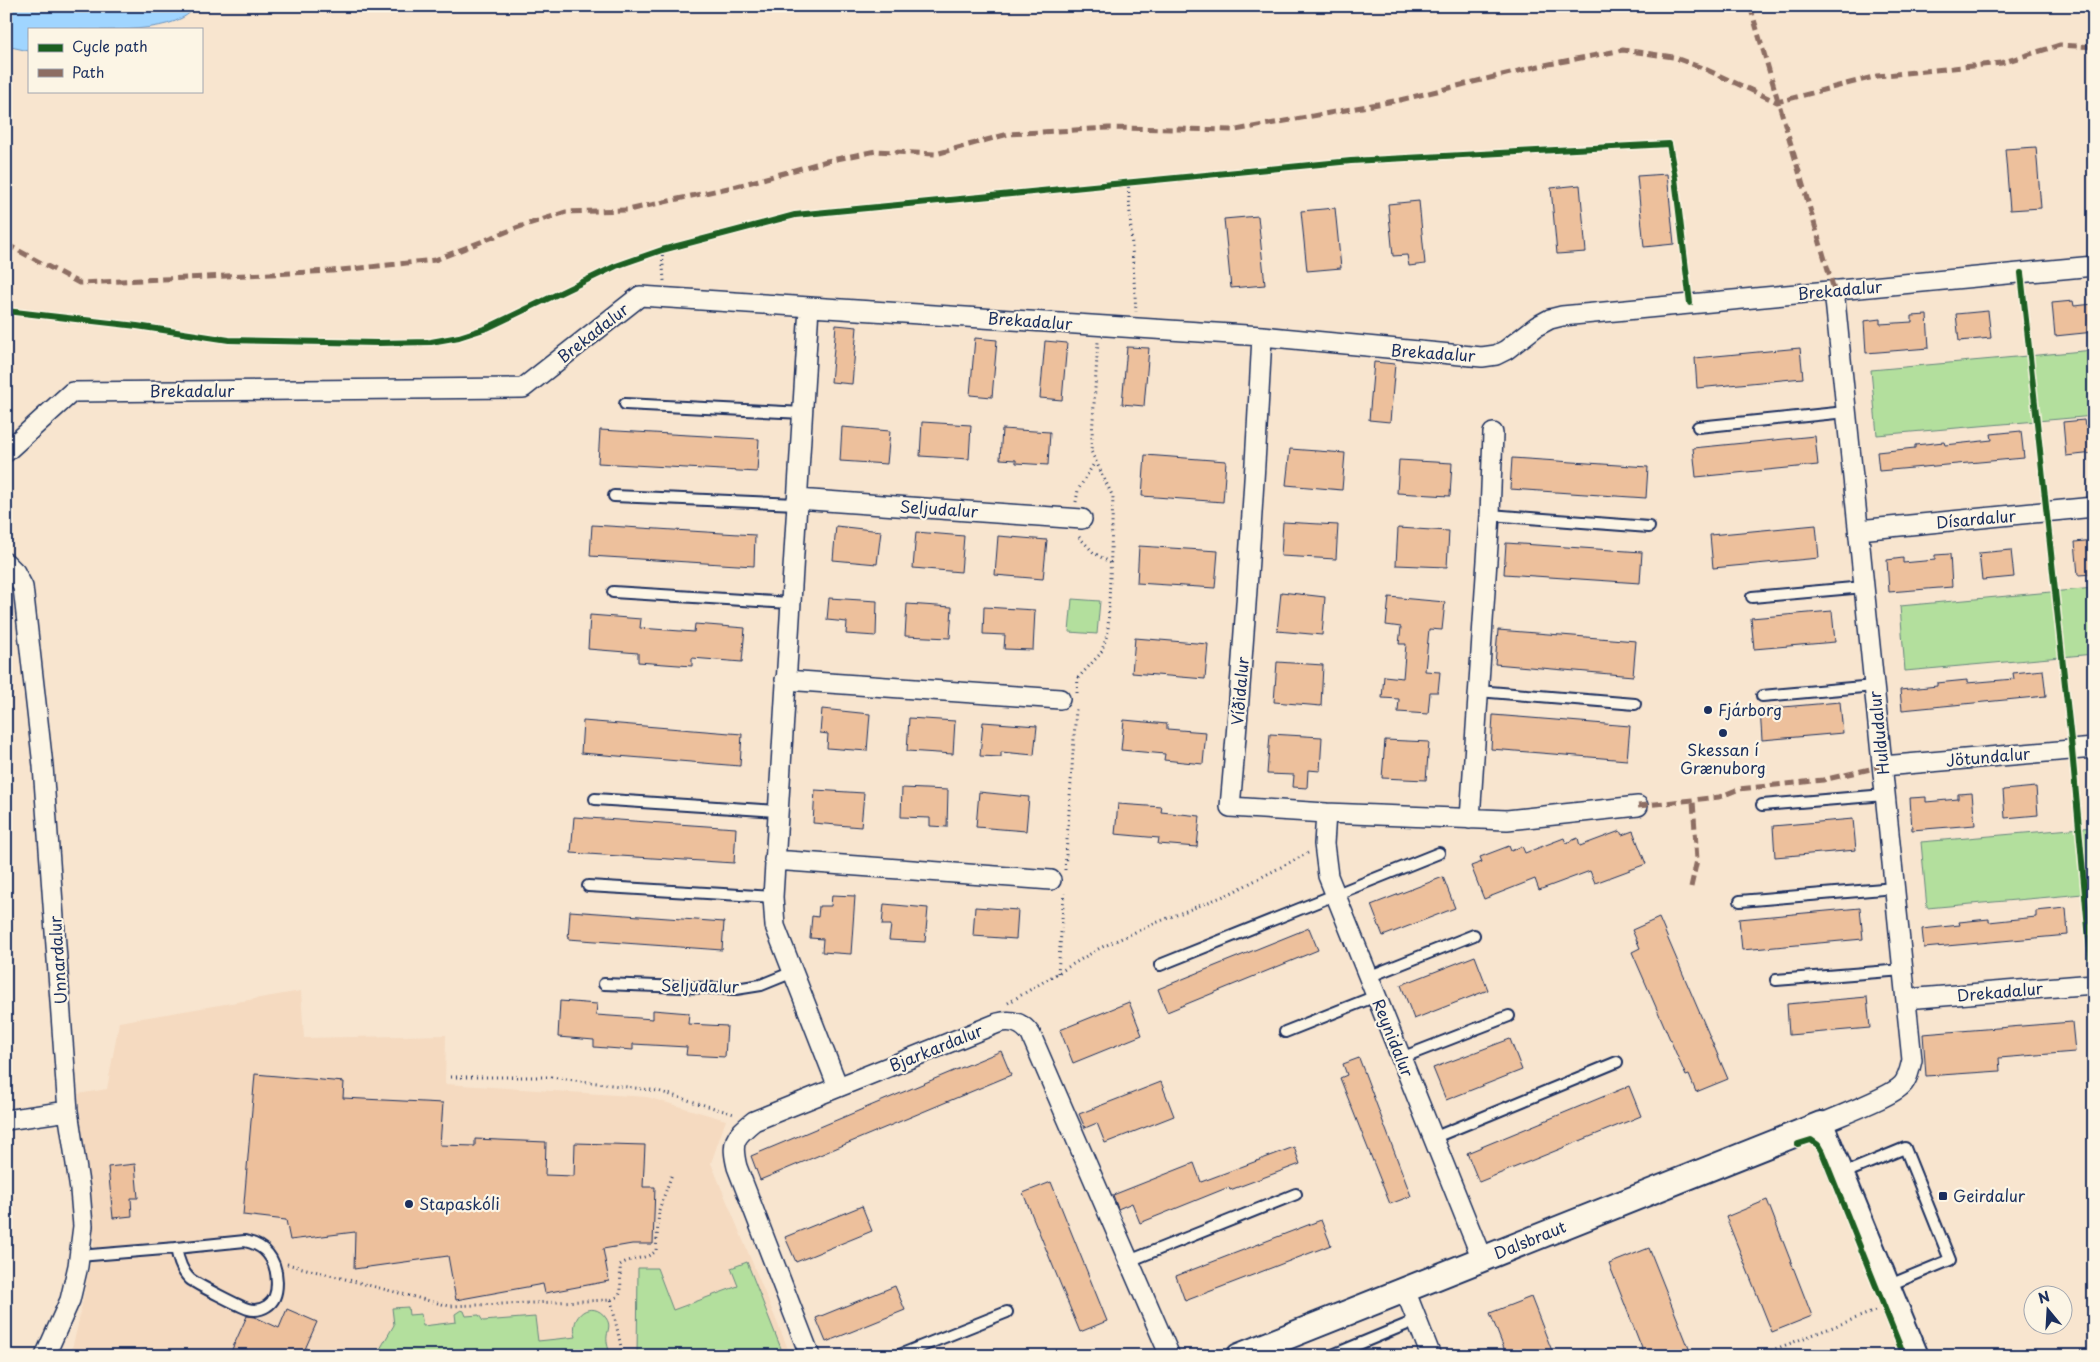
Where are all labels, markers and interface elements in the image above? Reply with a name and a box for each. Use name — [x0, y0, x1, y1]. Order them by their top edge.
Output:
legend — [28, 28, 202, 92]
text: Cycle path — [72, 34, 148, 57]
text: Path — [72, 60, 104, 83]
street label: Brekadalur — [1797, 273, 1884, 305]
street label: Brekadalur — [552, 296, 634, 368]
street label: Brekadalur — [987, 305, 1074, 335]
street label: Brekadalur — [1390, 337, 1477, 367]
street label: Brekadalur — [150, 378, 235, 402]
street label: Seljudalur — [899, 493, 979, 523]
street label: Dísardalur — [1935, 503, 2017, 533]
street label: Víðidalur — [1224, 655, 1254, 726]
street label: Huldudalur — [1862, 689, 1894, 776]
place label: Fjárborg — [1718, 697, 1782, 721]
marker: Fjárborg — [1702, 704, 1714, 716]
marker: Skessan í Grænuborg — [1717, 727, 1729, 739]
place label: Skessan í Grænuborg — [1680, 737, 1766, 779]
street label: Jötundalur — [1945, 740, 2032, 772]
street label: Unnardalur — [42, 914, 72, 1005]
street label: Seljudalur — [661, 972, 740, 998]
street label: Drekadalur — [1956, 975, 2044, 1007]
street label: Reynidalur — [1367, 995, 1421, 1081]
street label: Bjarkardalur — [885, 1017, 987, 1077]
place label: Geirdalur — [1953, 1183, 2026, 1207]
marker: Geirdalur — [1937, 1190, 1949, 1202]
place label: Stapaskóli — [419, 1191, 500, 1215]
marker: Stapaskóli — [403, 1198, 415, 1210]
street label: Dalsbraut — [1490, 1214, 1570, 1264]
north arrow — [2022, 1284, 2072, 1334]
text: N — [2035, 1285, 2052, 1309]

